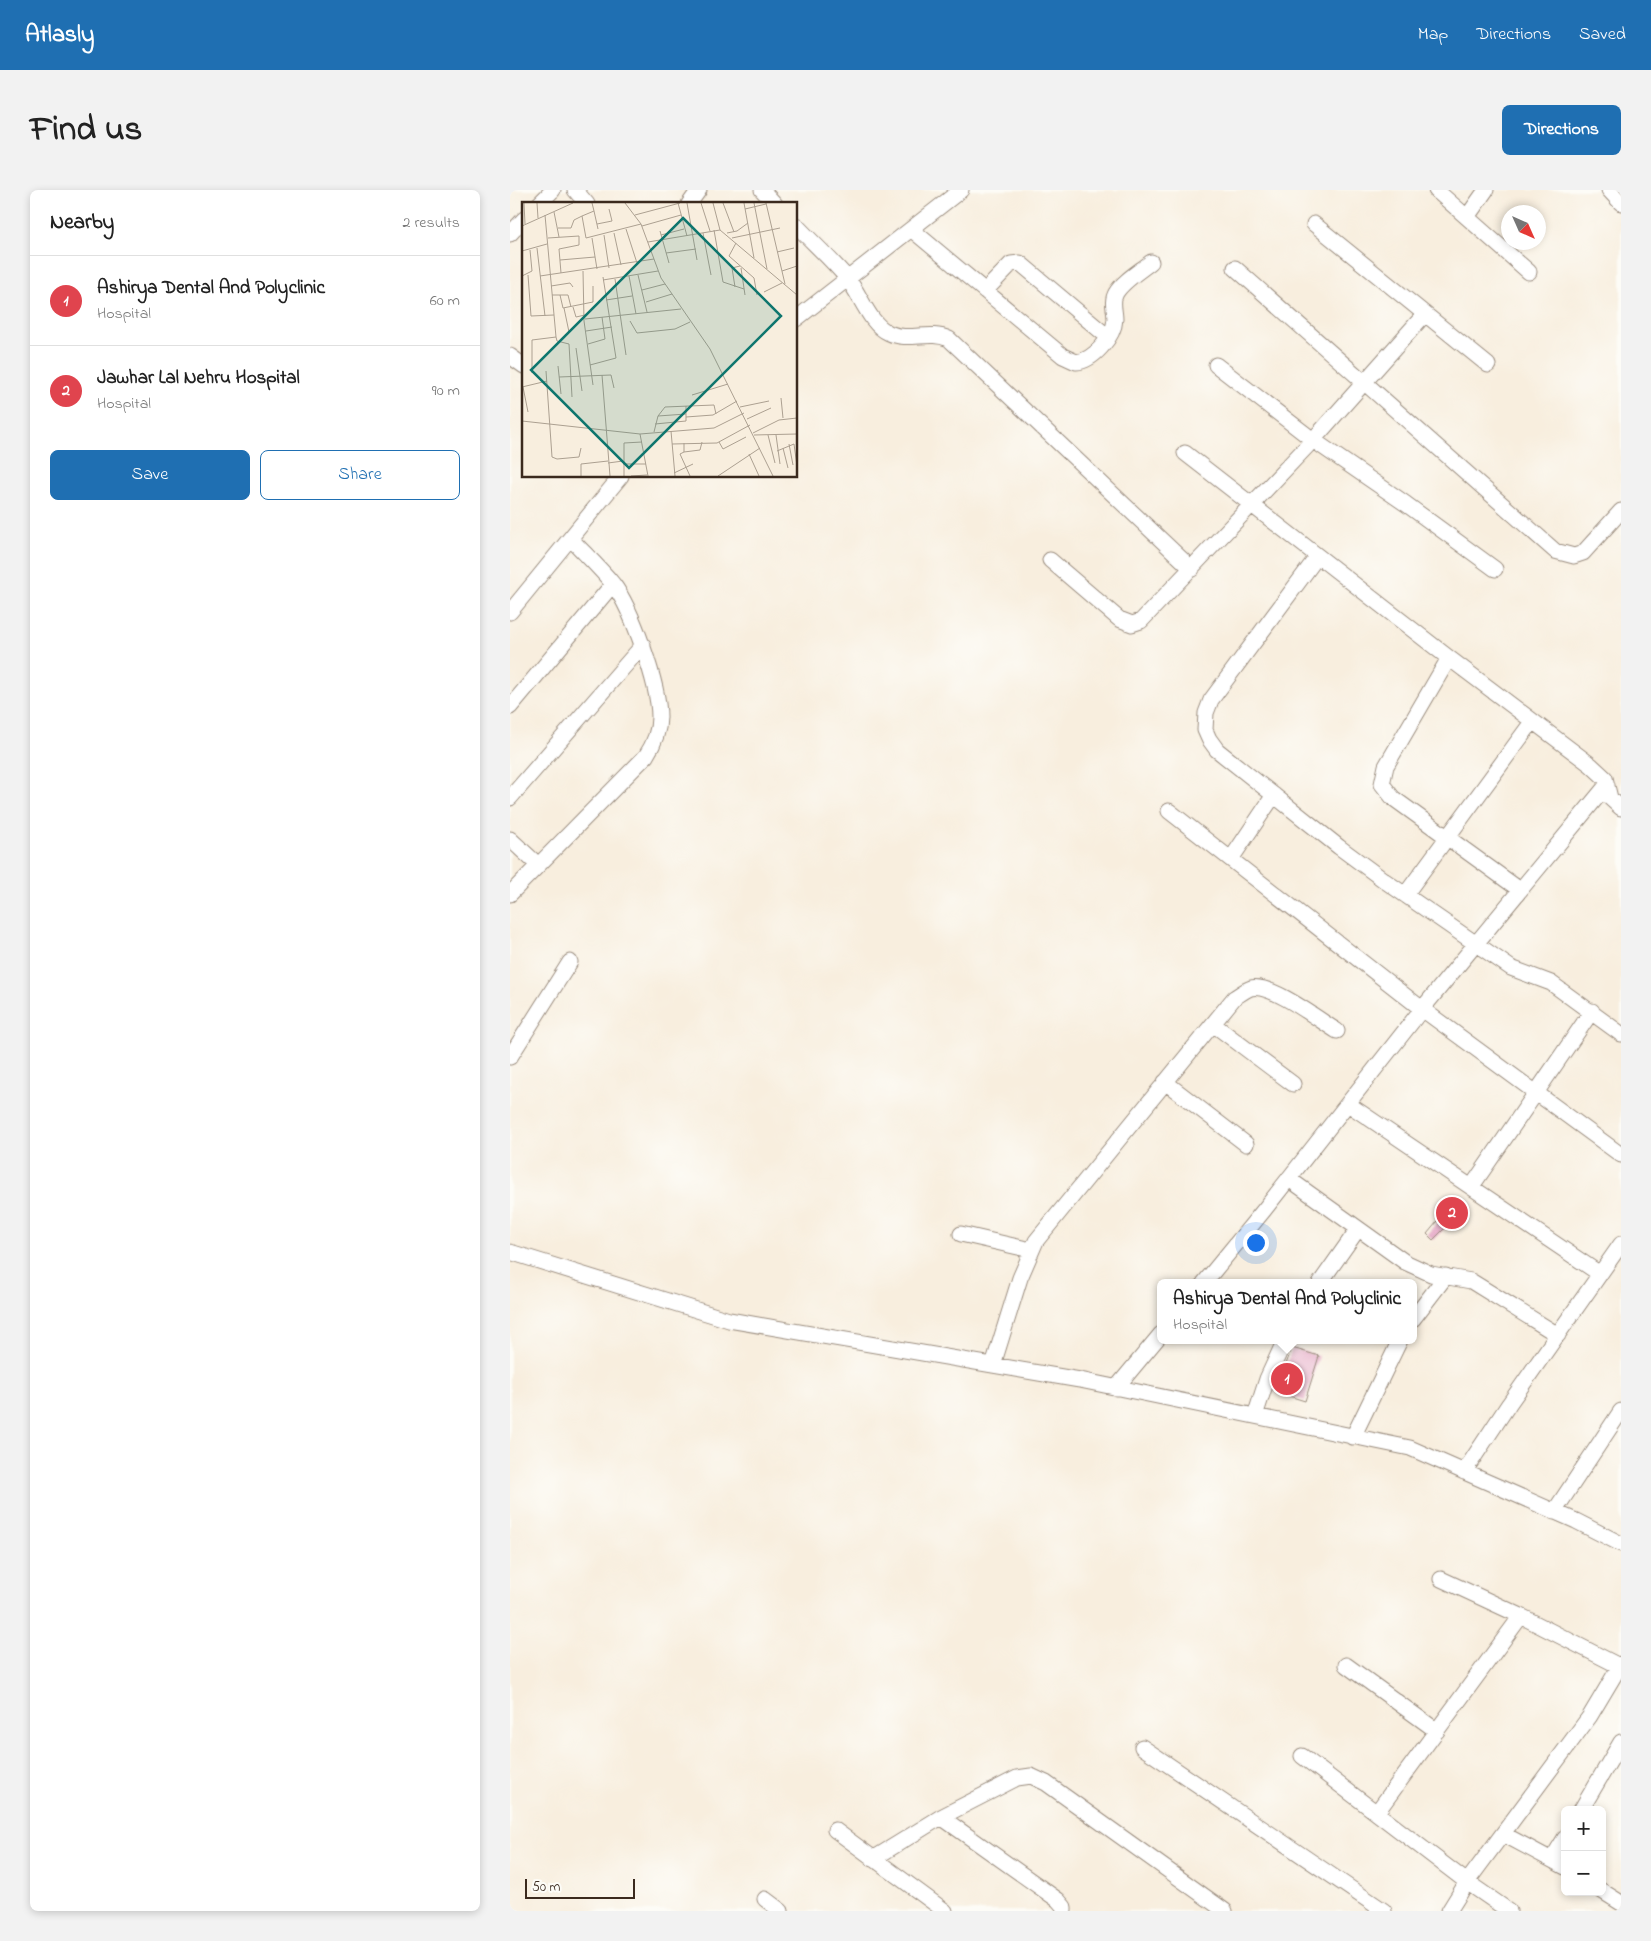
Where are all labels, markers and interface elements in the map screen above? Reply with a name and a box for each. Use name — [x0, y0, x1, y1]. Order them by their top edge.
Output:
text: Atlasly — [25, 18, 94, 53]
text: Map — [1418, 22, 1448, 48]
text: Directions — [1476, 22, 1551, 48]
text: Saved — [1579, 22, 1626, 48]
text: Find us — [30, 105, 142, 156]
button: Directions — [1502, 105, 1621, 155]
inset map — [522, 202, 798, 478]
north arrow — [1501, 205, 1546, 250]
text: Nearby — [50, 208, 114, 238]
text: 2 results — [402, 211, 460, 235]
text: Ashirya Dental And Polyclinic — [97, 275, 325, 302]
text: 1 — [63, 289, 69, 313]
text: 60 m — [430, 289, 460, 313]
text: Hospital — [97, 302, 151, 326]
text: Jawhar Lal Nehru Hospital — [97, 365, 300, 392]
text: 2 — [62, 379, 70, 403]
text: 90 m — [432, 379, 460, 403]
text: Hospital — [97, 392, 151, 416]
button: Save — [50, 450, 250, 500]
button: Share — [260, 450, 460, 500]
pin: 2 — [1436, 1194, 1468, 1232]
your location — [1243, 1230, 1269, 1256]
popup — [1157, 1279, 1417, 1344]
text: Ashirya Dental And Polyclinic — [1173, 1286, 1401, 1313]
text: Hospital — [1173, 1313, 1227, 1337]
pin: 1 — [1271, 1360, 1303, 1398]
map controls — [1561, 1806, 1606, 1896]
button: + — [1561, 1806, 1606, 1851]
button: − — [1561, 1851, 1606, 1896]
scale bar — [525, 1876, 635, 1899]
text: 50 m — [532, 1877, 560, 1898]

